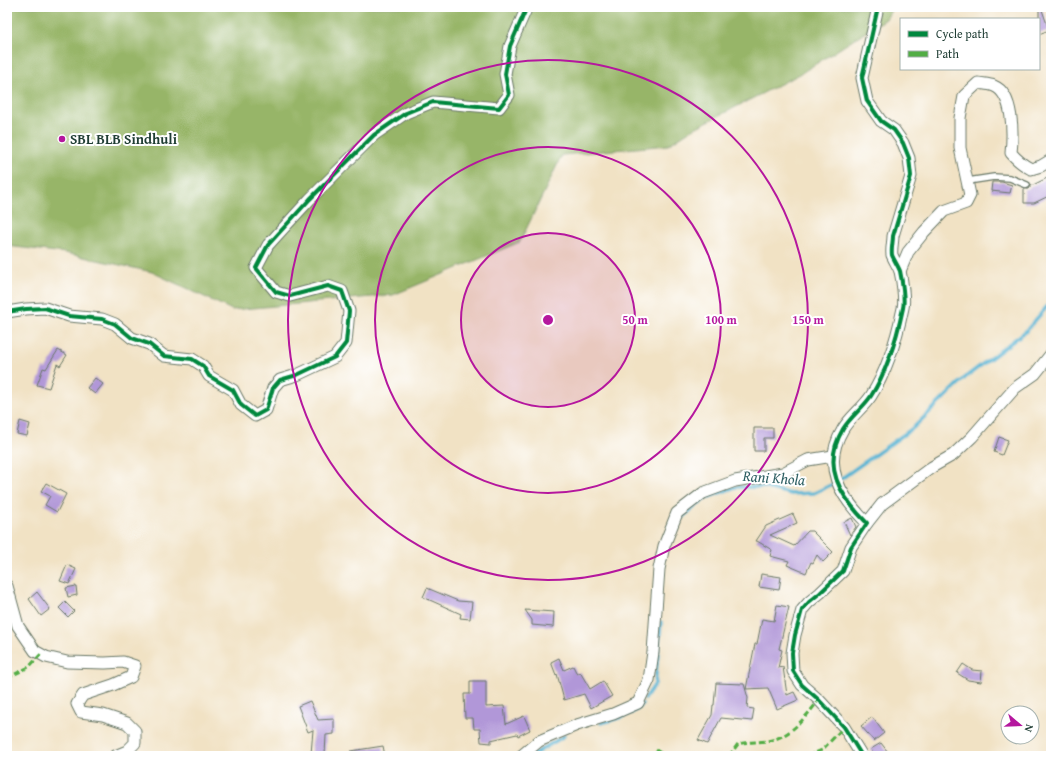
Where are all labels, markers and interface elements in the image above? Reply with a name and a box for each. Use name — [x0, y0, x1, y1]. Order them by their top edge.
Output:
legend — [900, 18, 1040, 70]
text: Cycle path — [936, 25, 989, 42]
text: Path — [936, 45, 959, 62]
place label: SBL BLB Sindhuli — [70, 129, 178, 149]
marker: SBL BLB Sindhuli — [57, 134, 67, 144]
text: 50 m — [622, 311, 648, 328]
text: 100 m — [705, 311, 738, 328]
text: 150 m — [792, 311, 825, 328]
centre of rings — [541, 313, 555, 327]
water label: Rani Khola — [741, 465, 806, 490]
north arrow — [1000, 705, 1040, 745]
text: N — [1020, 722, 1038, 735]

